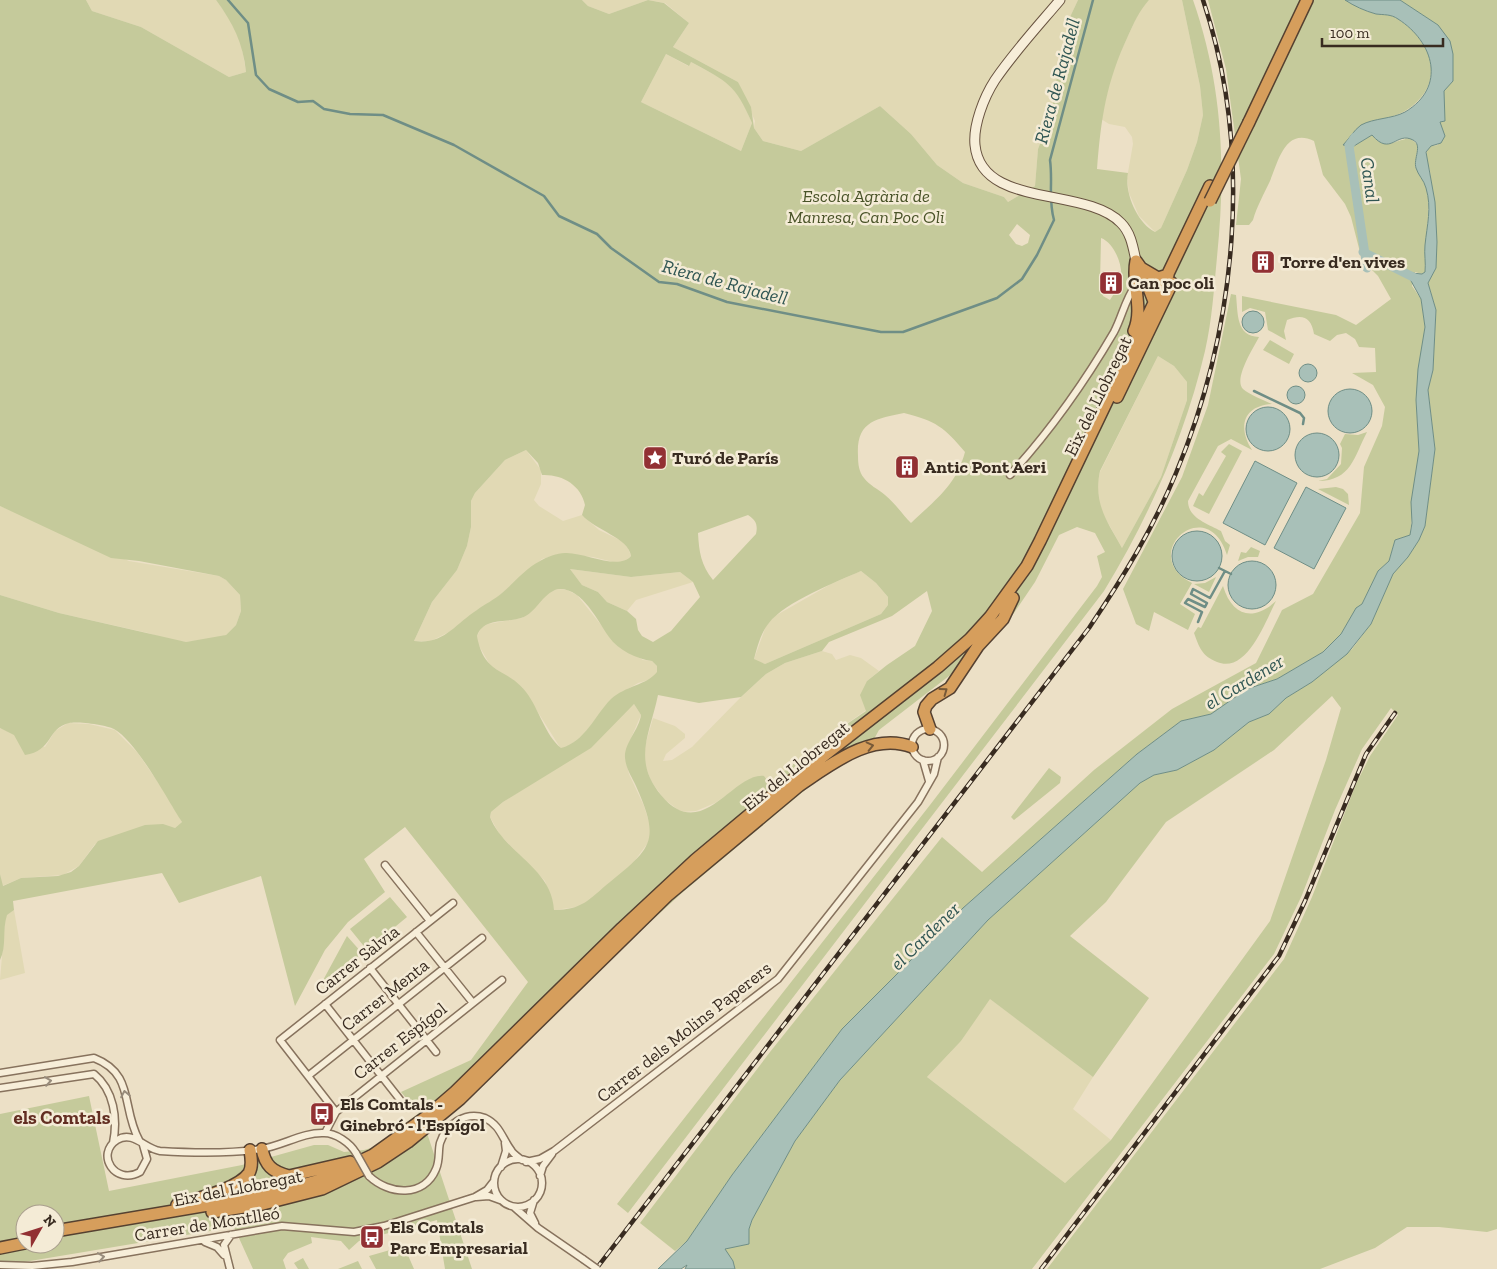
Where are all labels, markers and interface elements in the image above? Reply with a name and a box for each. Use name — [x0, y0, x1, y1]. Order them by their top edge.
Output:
scale bar — [1322, 15, 1443, 47]
water label: Riera de Rajadell — [1029, 16, 1085, 146]
text: 100 m — [1330, 24, 1369, 42]
water label: Canal — [1355, 156, 1385, 204]
park label: Escola Agrària de Manresa, Can Poc Oli — [787, 185, 945, 228]
building icon: Torre d'en vives — [1250, 249, 1276, 275]
place label: Torre d'en vives — [1280, 251, 1405, 273]
water label: Riera de Rajadell — [660, 254, 790, 310]
building icon: Can poc oli — [1098, 270, 1124, 296]
place label: Can poc oli — [1128, 272, 1215, 294]
street label: Eix del Llobregat — [1059, 332, 1137, 460]
place icon: Turó de París — [642, 445, 668, 471]
place label: Turó de París — [672, 447, 779, 469]
building icon: Antic Pont Aeri — [894, 454, 920, 480]
place label: Antic Pont Aeri — [924, 456, 1047, 478]
water label: el Cardener — [1200, 649, 1288, 714]
one-way arrow — [938, 688, 948, 697]
street label: Eix del Llobregat — [738, 716, 854, 816]
one-way arrow — [866, 742, 875, 752]
water label: el Cardener — [885, 897, 965, 975]
street label: Carrer Sàlvia — [310, 920, 404, 1000]
street label: Carrer Menta — [337, 954, 433, 1036]
street label: Carrer dels Molins Paperers — [592, 957, 776, 1107]
street label: Carrer Espígol — [349, 998, 451, 1084]
one-way arrow — [45, 1076, 53, 1087]
one-way arrow — [120, 1090, 130, 1099]
place label: Els Comtals - Ginebró - l'Espígol — [340, 1093, 485, 1136]
bus stop icon: Els Comtals - Ginebró - l'Espígol — [309, 1101, 335, 1127]
district label: els Comtals — [14, 1106, 111, 1129]
street label: Eix del Llobregat — [172, 1165, 305, 1211]
street label: Carrer de Montlleó — [133, 1202, 281, 1246]
north arrow — [15, 1204, 65, 1254]
text: N — [40, 1212, 60, 1231]
place label: Els Comtals Parc Empresarial — [390, 1216, 528, 1259]
bus stop icon: Els Comtals Parc Empresarial — [359, 1224, 385, 1250]
one-way arrow — [97, 1252, 105, 1263]

